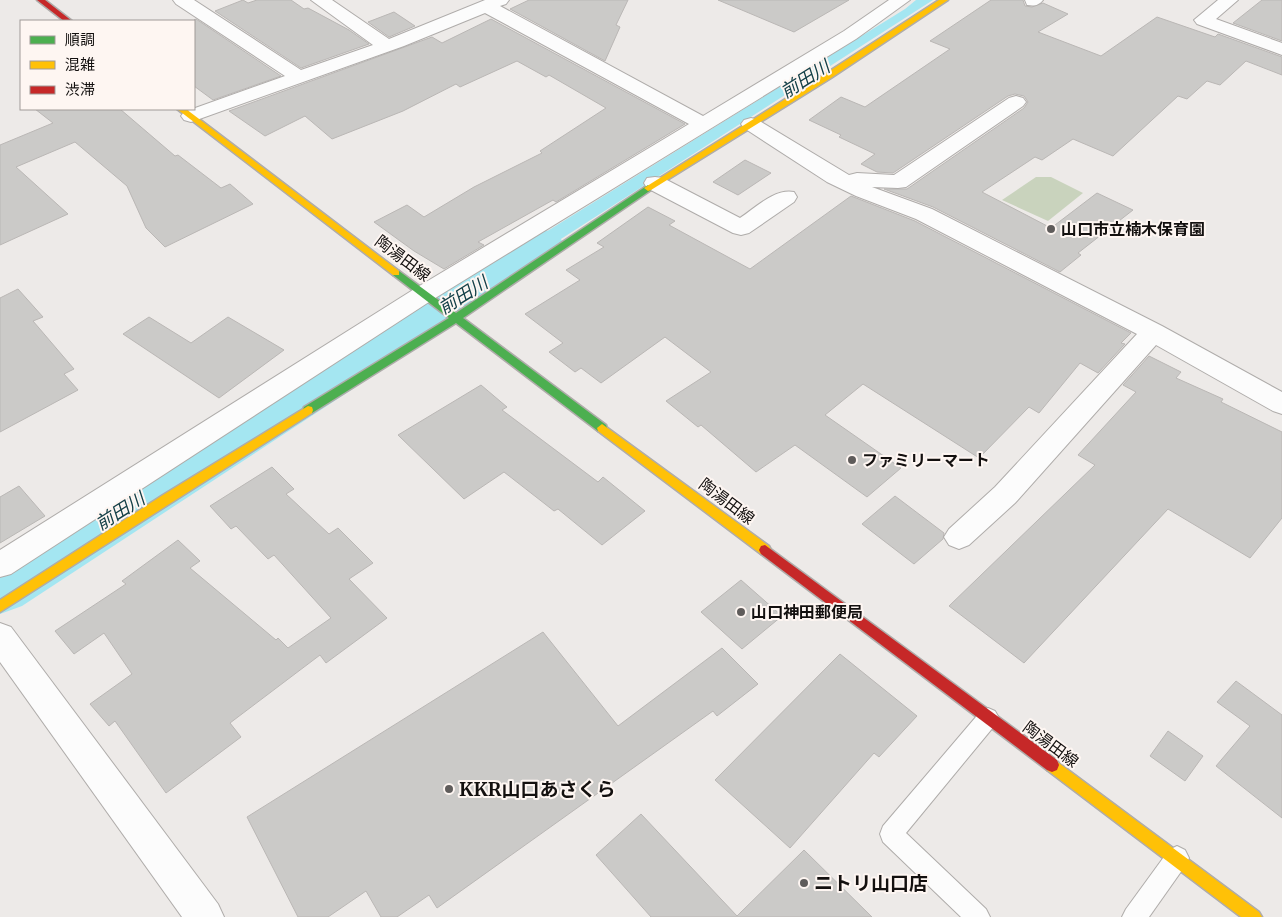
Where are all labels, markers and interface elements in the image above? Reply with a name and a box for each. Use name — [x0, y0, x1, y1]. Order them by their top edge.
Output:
legend — [20, 20, 195, 110]
text: 順調 — [65, 30, 95, 49]
water label: 前田川 — [776, 54, 836, 103]
text: 混雑 — [65, 55, 95, 74]
text: 渋滞 — [65, 80, 95, 99]
place label: 山口市立楠木保育園 — [1061, 219, 1205, 239]
marker: 山口市立楠木保育園 — [1045, 223, 1057, 235]
street label: 陶湯田線 — [371, 231, 435, 285]
water label: 前田川 — [434, 270, 494, 319]
place label: ファミリーマート — [862, 450, 990, 470]
marker: ファミリーマート — [846, 454, 858, 466]
street label: 陶湯田線 — [695, 474, 759, 528]
water label: 前田川 — [91, 486, 151, 535]
place label: 山口神田郵便局 — [751, 602, 863, 622]
marker: 山口神田郵便局 — [735, 606, 747, 618]
street label: 陶湯田線 — [1019, 717, 1083, 771]
place label: KKR山口あさくら — [459, 777, 616, 801]
marker: KKR山口あさくら — [443, 783, 455, 795]
place label: ニトリ山口店 — [814, 871, 928, 895]
marker: ニトリ山口店 — [798, 877, 810, 889]

